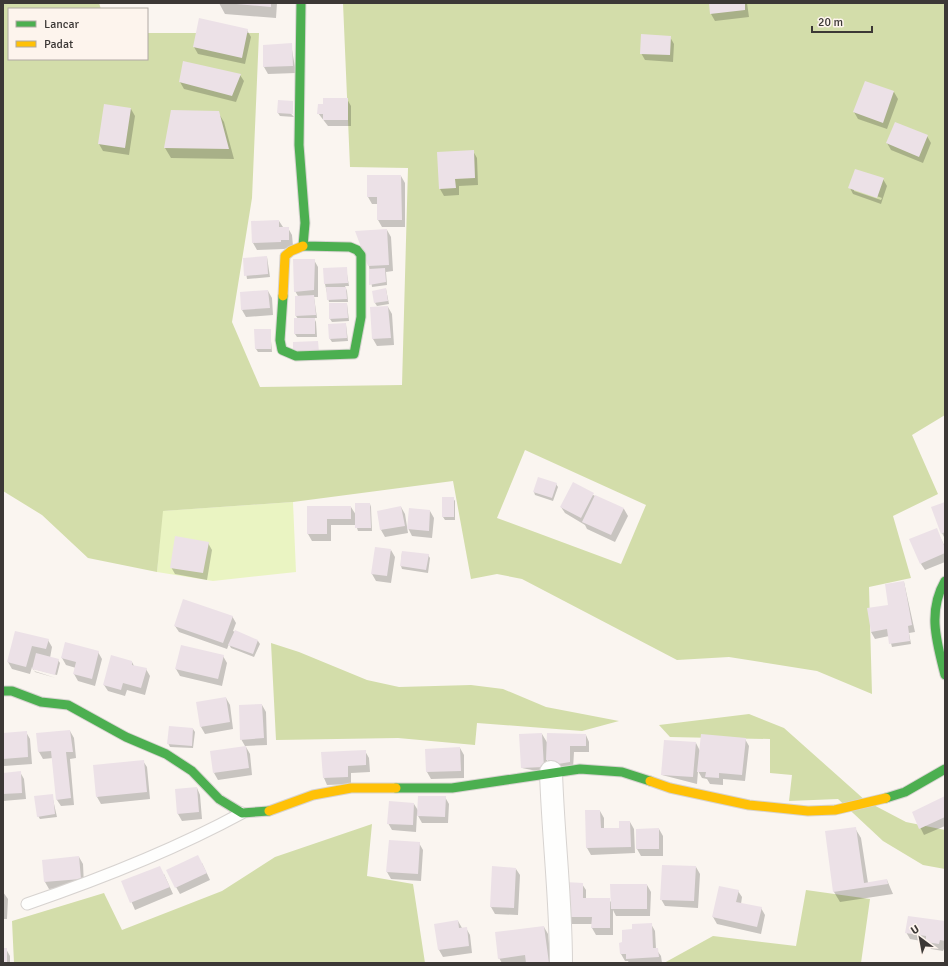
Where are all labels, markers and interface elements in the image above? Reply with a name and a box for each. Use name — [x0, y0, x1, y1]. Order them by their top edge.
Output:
legend — [8, 8, 148, 60]
scale bar — [812, 8, 872, 34]
text: 20 m — [818, 15, 843, 30]
text: Lancar — [44, 17, 80, 32]
text: Padat — [44, 37, 73, 52]
north arrow — [900, 918, 940, 958]
text: U — [908, 922, 922, 937]

